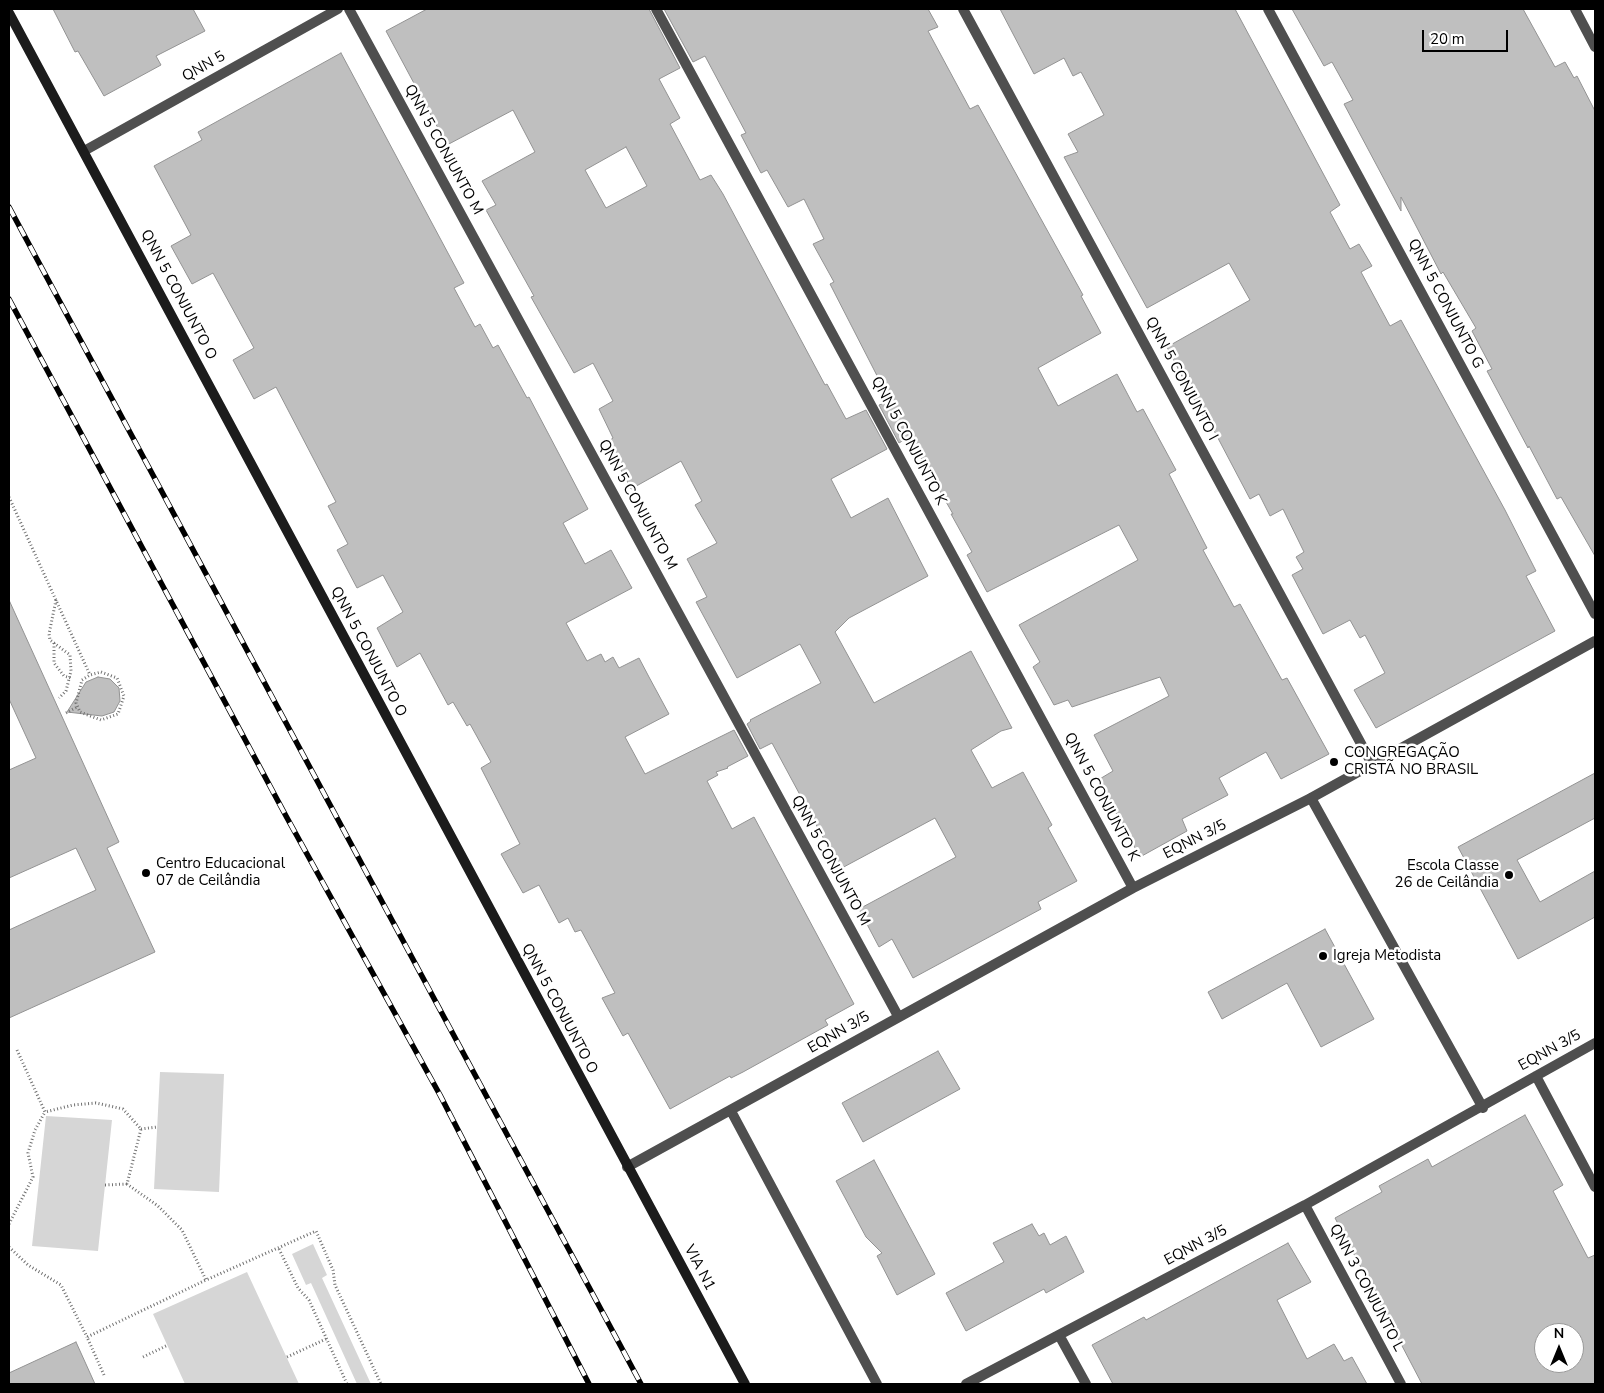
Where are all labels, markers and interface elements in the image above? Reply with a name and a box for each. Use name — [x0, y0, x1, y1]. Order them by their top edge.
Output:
scale bar — [1424, 20, 1510, 52]
text: 20 m — [1430, 29, 1465, 49]
street label: QNN 5 — [179, 48, 229, 86]
street label: QNN 5 CONJUNTO M — [400, 82, 486, 218]
street label: QNN 5 CONJUNTO O — [136, 227, 220, 363]
street label: QNN 5 CONJUNTO G — [1403, 236, 1487, 372]
street label: QNN 5 CONJUNTO I — [1141, 314, 1221, 444]
street label: QNN 5 CONJUNTO K — [867, 374, 949, 508]
street label: QNN 5 CONJUNTO M — [594, 437, 680, 573]
street label: QNN 5 CONJUNTO O — [326, 584, 410, 720]
street label: QNN 5 CONJUNTO K — [1060, 730, 1142, 864]
place label: CONGREGAÇÃO CRISTÃ NO BRASIL — [1344, 744, 1478, 779]
marker: CONGREGAÇÃO CRISTÃ NO BRASIL — [1328, 756, 1340, 768]
street label: QNN 5 CONJUNTO M — [787, 793, 873, 929]
street label: EQNN 3/5 — [1160, 816, 1230, 864]
place label: Centro Educacional 07 de Ceilândia — [156, 855, 285, 890]
place label: Escola Classe 26 de Ceilândia — [1394, 857, 1499, 892]
marker: Centro Educacional 07 de Ceilândia — [140, 867, 152, 879]
marker: Escola Classe 26 de Ceilândia — [1503, 869, 1515, 881]
street label: QNN 5 CONJUNTO O — [517, 941, 601, 1077]
place label: Igreja Metodista — [1333, 947, 1441, 965]
marker: Igreja Metodista — [1317, 950, 1329, 962]
street label: EQNN 3/5 — [805, 1008, 873, 1058]
street label: EQNN 3/5 — [1516, 1027, 1584, 1075]
street label: QNN 3 CONJUNTO L — [1325, 1221, 1407, 1355]
street label: EQNN 3/5 — [1162, 1222, 1230, 1270]
street label: VIA N1 — [680, 1242, 718, 1294]
north arrow — [1534, 1323, 1584, 1373]
text: N — [1554, 1324, 1564, 1343]

